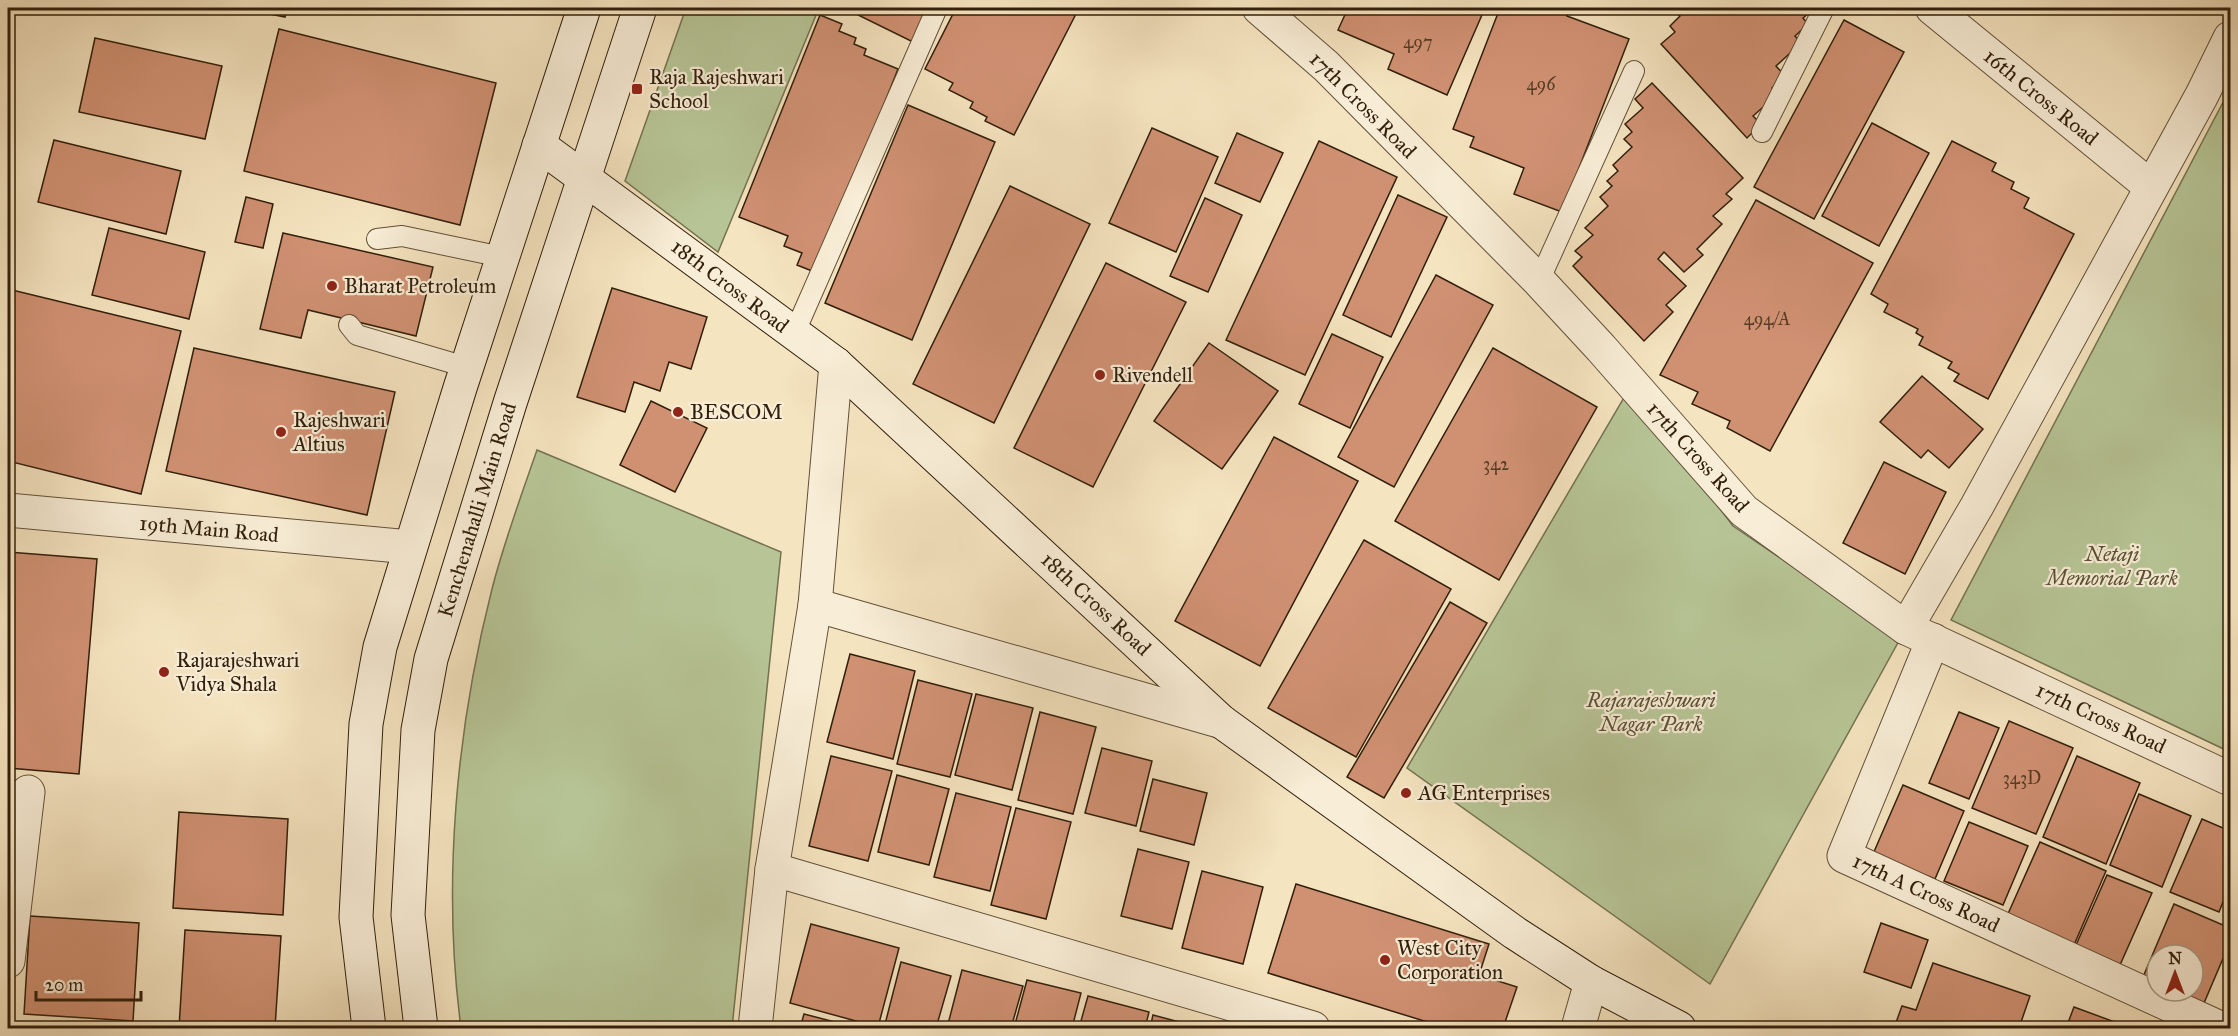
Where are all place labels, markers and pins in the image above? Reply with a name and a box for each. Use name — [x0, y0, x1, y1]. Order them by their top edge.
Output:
place label: Raja Rajeshwari School — [649, 64, 784, 114]
marker: Raja Rajeshwari School — [630, 82, 644, 96]
place label: Bharat Petroleum — [344, 273, 497, 299]
marker: Bharat Petroleum — [325, 279, 339, 293]
place label: Rivendell — [1112, 362, 1193, 388]
marker: Rivendell — [1093, 368, 1107, 382]
place label: BESCOM — [690, 399, 783, 425]
marker: BESCOM — [671, 405, 685, 419]
place label: Rajeshwari Altius — [292, 407, 386, 457]
marker: Rajeshwari Altius — [274, 425, 288, 439]
place label: Rajarajeshwari Vidya Shala — [175, 647, 300, 697]
marker: Rajarajeshwari Vidya Shala — [157, 665, 171, 679]
place label: AG Enterprises — [1417, 780, 1550, 806]
marker: AG Enterprises — [1399, 786, 1413, 800]
place label: West City Corporation — [1397, 935, 1503, 985]
marker: West City Corporation — [1378, 953, 1392, 967]

